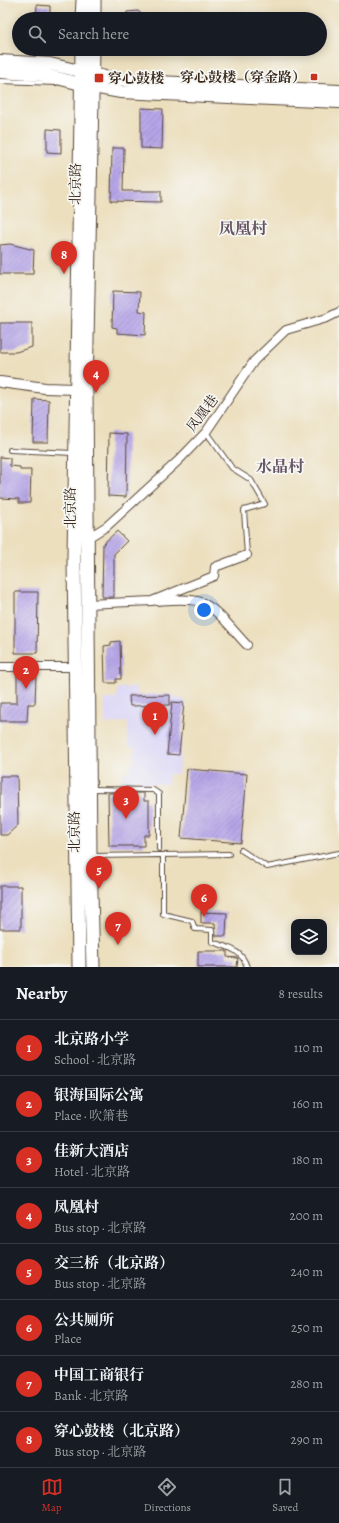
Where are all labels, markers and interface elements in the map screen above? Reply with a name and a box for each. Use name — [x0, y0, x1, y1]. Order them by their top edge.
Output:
search box — [12, 12, 327, 56]
icon: search — [26, 23, 48, 45]
text: Search here — [58, 24, 129, 44]
place label: 穿心鼓楼（穿金路） — [180, 68, 306, 87]
place label: 穿心鼓楼 — [108, 69, 164, 88]
marker: 穿心鼓楼 — [93, 72, 105, 84]
marker: 穿心鼓楼（穿金路） — [309, 72, 319, 82]
street label: 北京路 — [66, 163, 85, 205]
district label: 凤凰村 — [219, 218, 267, 240]
pin: 8 — [51, 241, 77, 274]
pin: 4 — [83, 360, 109, 393]
street label: 凤凰巷 — [182, 391, 223, 436]
district label: 水晶村 — [256, 456, 304, 478]
street label: 北京路 — [61, 487, 80, 529]
your location — [194, 600, 214, 620]
pin: 2 — [13, 656, 39, 689]
pin: 1 — [142, 702, 168, 735]
pin: 3 — [113, 786, 139, 819]
street label: 北京路 — [65, 811, 84, 853]
pin: 5 — [86, 856, 112, 889]
pin: 6 — [191, 884, 217, 917]
pin: 7 — [105, 912, 131, 945]
map controls — [291, 919, 327, 955]
button: layers — [291, 919, 327, 955]
text: Nearby — [16, 982, 67, 1005]
text: 8 results — [279, 985, 323, 1002]
text: 北京路小学 — [54, 1029, 129, 1049]
text: 1 — [27, 1039, 31, 1056]
text: 110 m — [294, 1039, 323, 1056]
text: School · 北京路 — [54, 1051, 136, 1068]
text: 银海国际公寓 — [54, 1085, 144, 1105]
text: 2 — [26, 1095, 32, 1112]
text: 160 m — [292, 1095, 323, 1112]
text: Place · 吹箫巷 — [54, 1107, 128, 1124]
text: 佳新大酒店 — [54, 1141, 129, 1161]
text: 3 — [26, 1151, 32, 1168]
text: 180 m — [292, 1151, 323, 1168]
text: Hotel · 北京路 — [54, 1163, 130, 1180]
text: 凤凰村 — [54, 1197, 99, 1217]
text: 4 — [26, 1207, 32, 1224]
text: 200 m — [290, 1207, 323, 1224]
text: Bus stop · 北京路 — [54, 1219, 146, 1236]
text: 交三桥（北京路） — [54, 1253, 174, 1273]
text: 5 — [26, 1263, 32, 1280]
text: 240 m — [291, 1263, 323, 1280]
text: Bus stop · 北京路 — [54, 1275, 146, 1292]
text: 公共厕所 — [54, 1310, 114, 1330]
text: 6 — [26, 1319, 32, 1336]
text: 250 m — [291, 1319, 323, 1336]
text: Place — [54, 1330, 82, 1347]
text: 中国工商银行 — [54, 1365, 144, 1385]
text: 7 — [26, 1375, 32, 1392]
text: 280 m — [290, 1375, 323, 1392]
text: Bank · 北京路 — [54, 1387, 128, 1404]
text: 穿心鼓楼（北京路） — [54, 1421, 189, 1441]
text: 8 — [26, 1431, 32, 1448]
text: 290 m — [291, 1431, 323, 1448]
text: Bus stop · 北京路 — [54, 1443, 146, 1460]
tab: Map — [41, 1476, 63, 1515]
tab: Directions — [144, 1476, 191, 1515]
tab: Saved — [272, 1476, 298, 1515]

